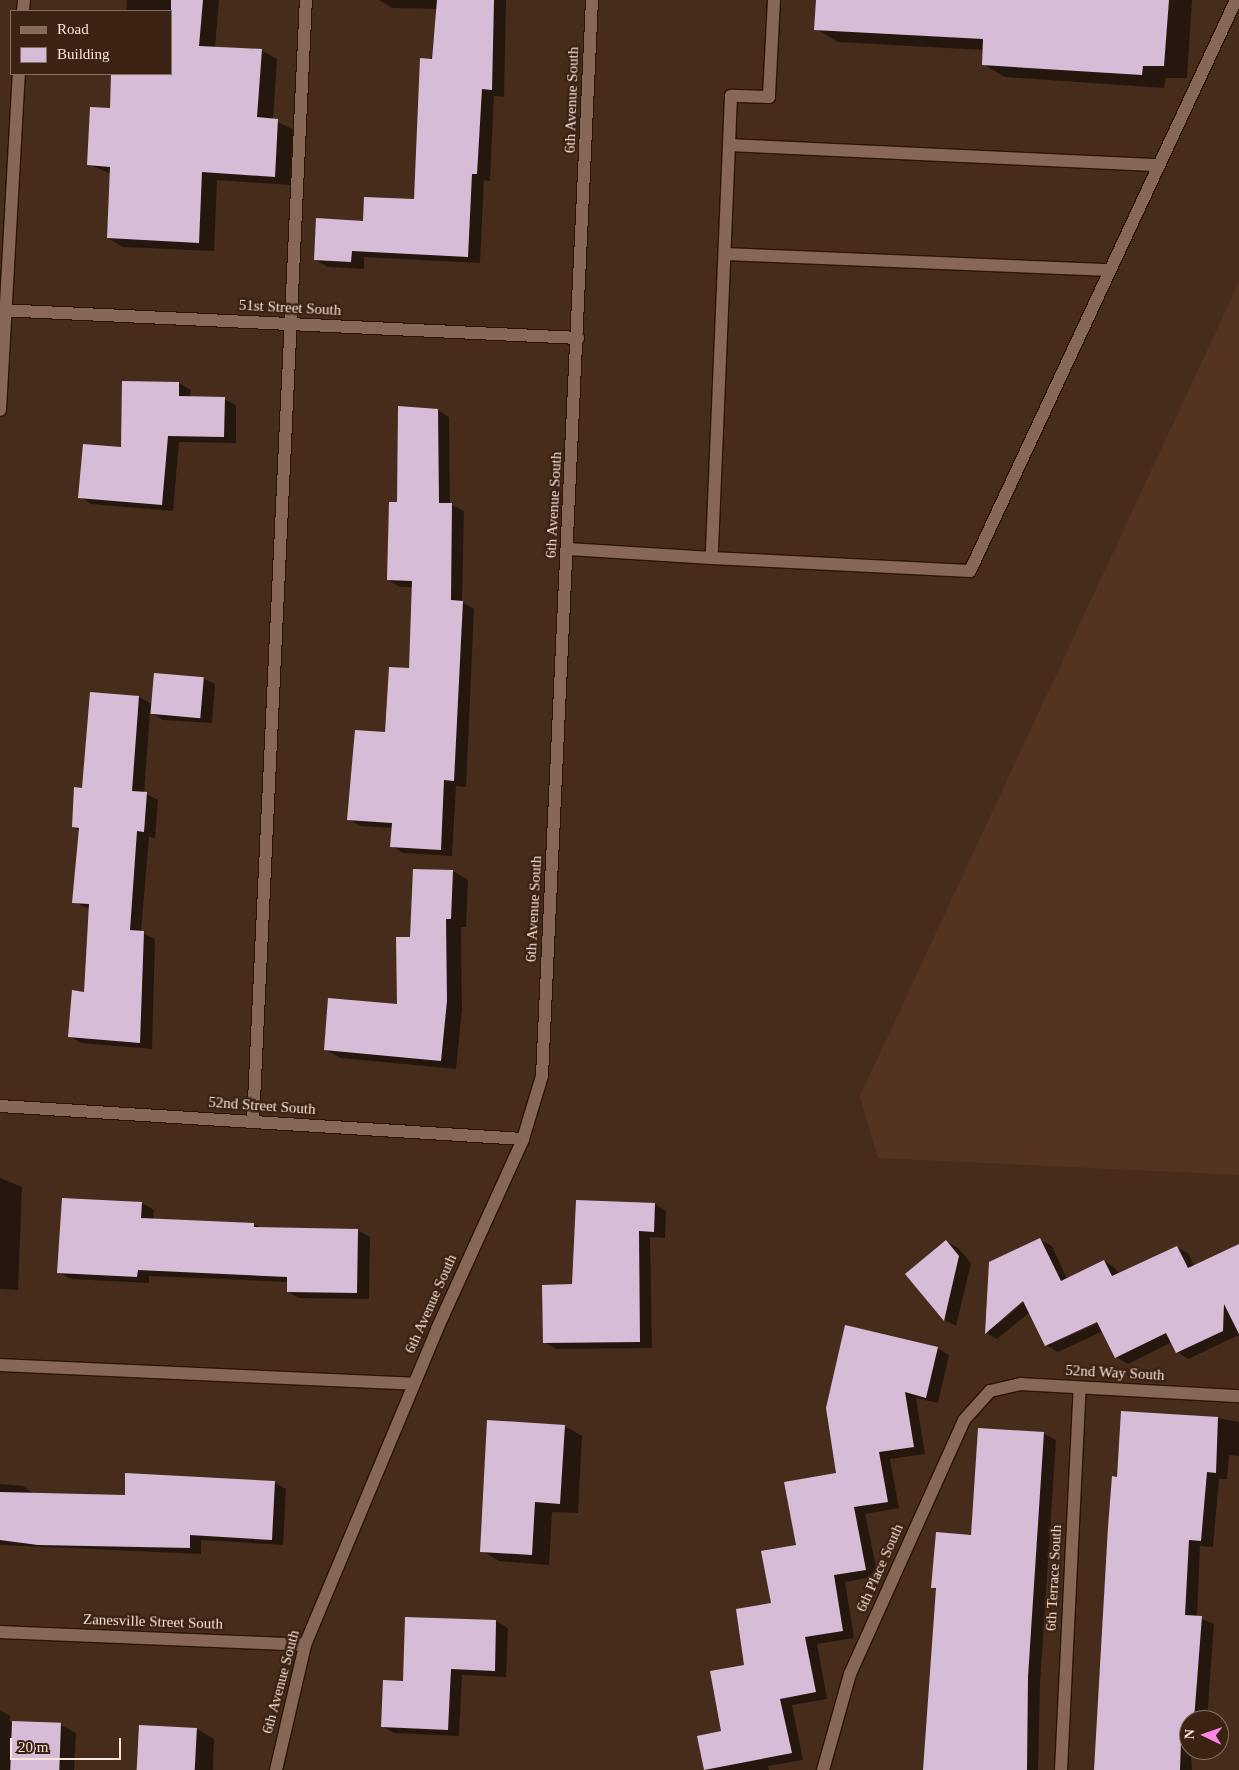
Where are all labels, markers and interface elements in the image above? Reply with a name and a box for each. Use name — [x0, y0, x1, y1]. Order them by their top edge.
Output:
legend — [10, 10, 172, 75]
text: Road — [57, 21, 89, 37]
text: Building — [57, 46, 110, 62]
street label: 6th Avenue South — [561, 46, 583, 154]
street label: 51st Street South — [238, 296, 342, 320]
street label: 6th Avenue South — [542, 451, 566, 559]
street label: 6th Avenue South — [522, 855, 546, 963]
street label: 52nd Street South — [208, 1093, 316, 1119]
street label: 6th Avenue South — [401, 1251, 461, 1357]
street label: 52nd Way South — [1065, 1361, 1165, 1385]
street label: 6th Place South — [853, 1521, 907, 1615]
street label: 6th Terrace South — [1042, 1524, 1066, 1632]
street label: Zanesville Street South — [83, 1611, 223, 1633]
street label: 6th Avenue South — [258, 1628, 304, 1736]
north arrow — [1179, 1710, 1229, 1760]
scale bar — [12, 1728, 124, 1760]
text: N — [1182, 1729, 1197, 1740]
text: 20 m — [18, 1739, 48, 1755]

